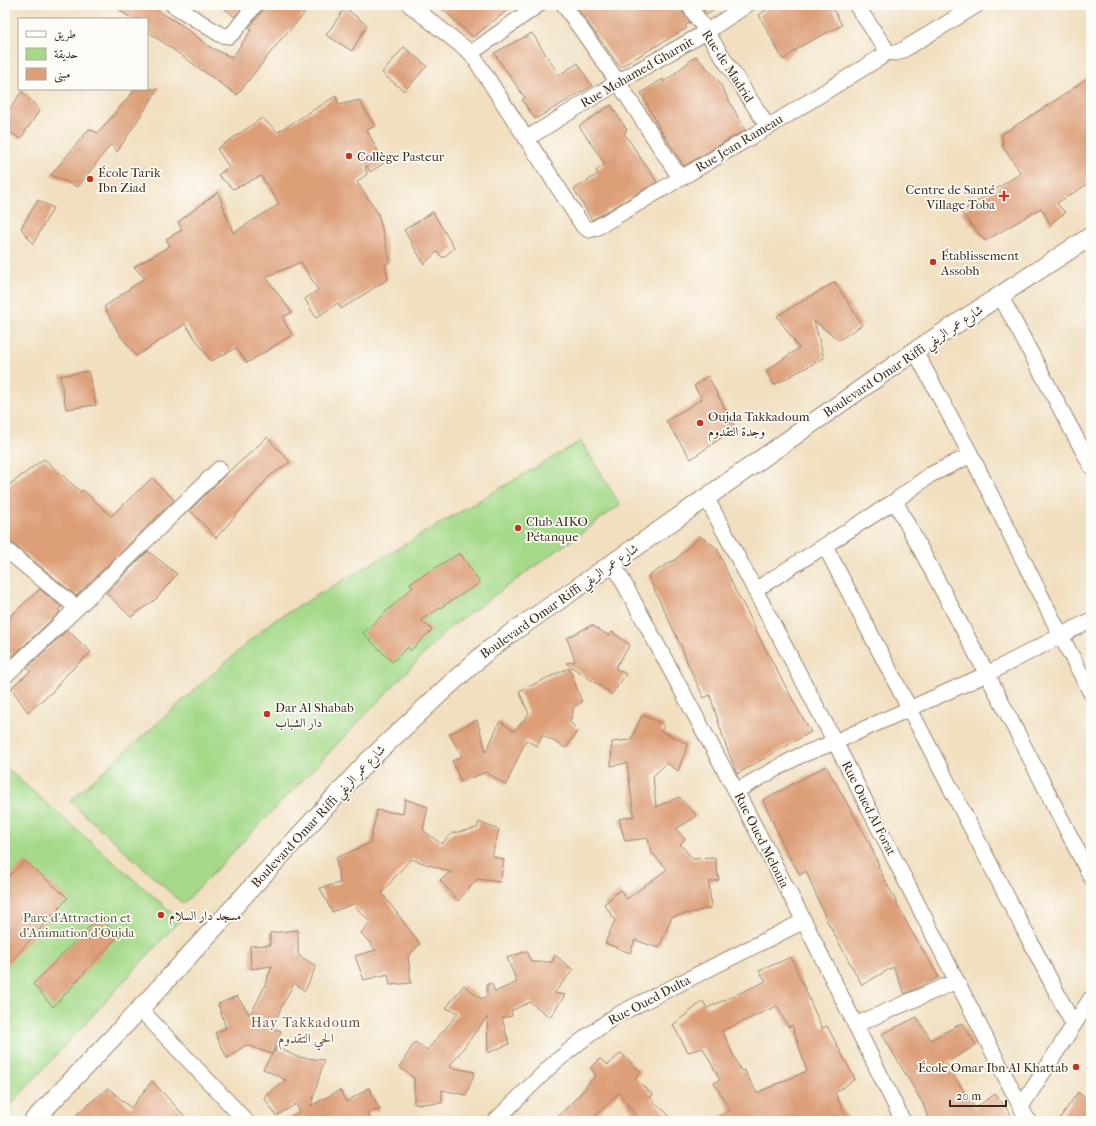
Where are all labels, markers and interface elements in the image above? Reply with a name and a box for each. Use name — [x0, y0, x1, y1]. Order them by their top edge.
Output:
legend — [18, 18, 148, 90]
text: طريق — [54, 27, 76, 42]
street label: Rue de Madrid — [699, 27, 757, 106]
street label: Rue Mohamed Gharnit — [578, 33, 697, 111]
text: حديقة — [54, 47, 78, 62]
text: مبنى — [54, 67, 70, 83]
street label: Rue Jean Rameau — [693, 111, 786, 175]
place label: Collège Pasteur — [357, 149, 445, 164]
marker: Collège Pasteur — [344, 151, 354, 161]
place label: École Tarik Ibn Ziad — [98, 165, 161, 195]
marker: École Tarik Ibn Ziad — [85, 174, 95, 184]
place label: Centre de Santé Village Toba — [906, 182, 996, 212]
marker: Centre de Santé Village Toba — [998, 190, 1010, 202]
place label: Établissement Assobh — [940, 248, 1019, 278]
marker: Établissement Assobh — [928, 257, 938, 267]
street label: Boulevard Omar Riffi شارع عمر الريفي — [820, 302, 989, 425]
place label: Oujda Takkadoum وجدة التقدوم — [708, 409, 810, 443]
marker: Oujda Takkadoum وجدة التقدوم — [695, 418, 705, 428]
place label: Club AIKO Pétanque — [526, 514, 588, 544]
marker: Club AIKO Pétanque — [513, 523, 523, 533]
street label: Boulevard Omar Riffi شارع عمر الريفي — [477, 540, 644, 666]
place label: Dar Al Shabab دار الشباب — [275, 700, 354, 731]
marker: Dar Al Shabab دار الشباب — [262, 709, 272, 719]
street label: Boulevard Omar Riffi شارع عمر الريفي — [248, 742, 393, 895]
street label: Rue Oued Al Forat — [839, 758, 899, 858]
street label: Rue Oued Melouia — [731, 790, 793, 891]
place label: مسجد دار السلام — [169, 908, 241, 927]
park label: Parc d'Attraction et d'Animation d'Oujda — [19, 910, 135, 940]
marker: مسجد دار السلام — [156, 910, 166, 920]
street label: Rue Oued Dulta — [605, 972, 694, 1028]
district label: Hay Takkadoum الحي التقدوم — [251, 1014, 361, 1051]
place label: École Omar Ibn Al Khattab — [918, 1060, 1068, 1075]
marker: École Omar Ibn Al Khattab — [1071, 1062, 1081, 1072]
scale bar — [950, 1082, 1006, 1108]
text: 20 m — [956, 1089, 981, 1103]

